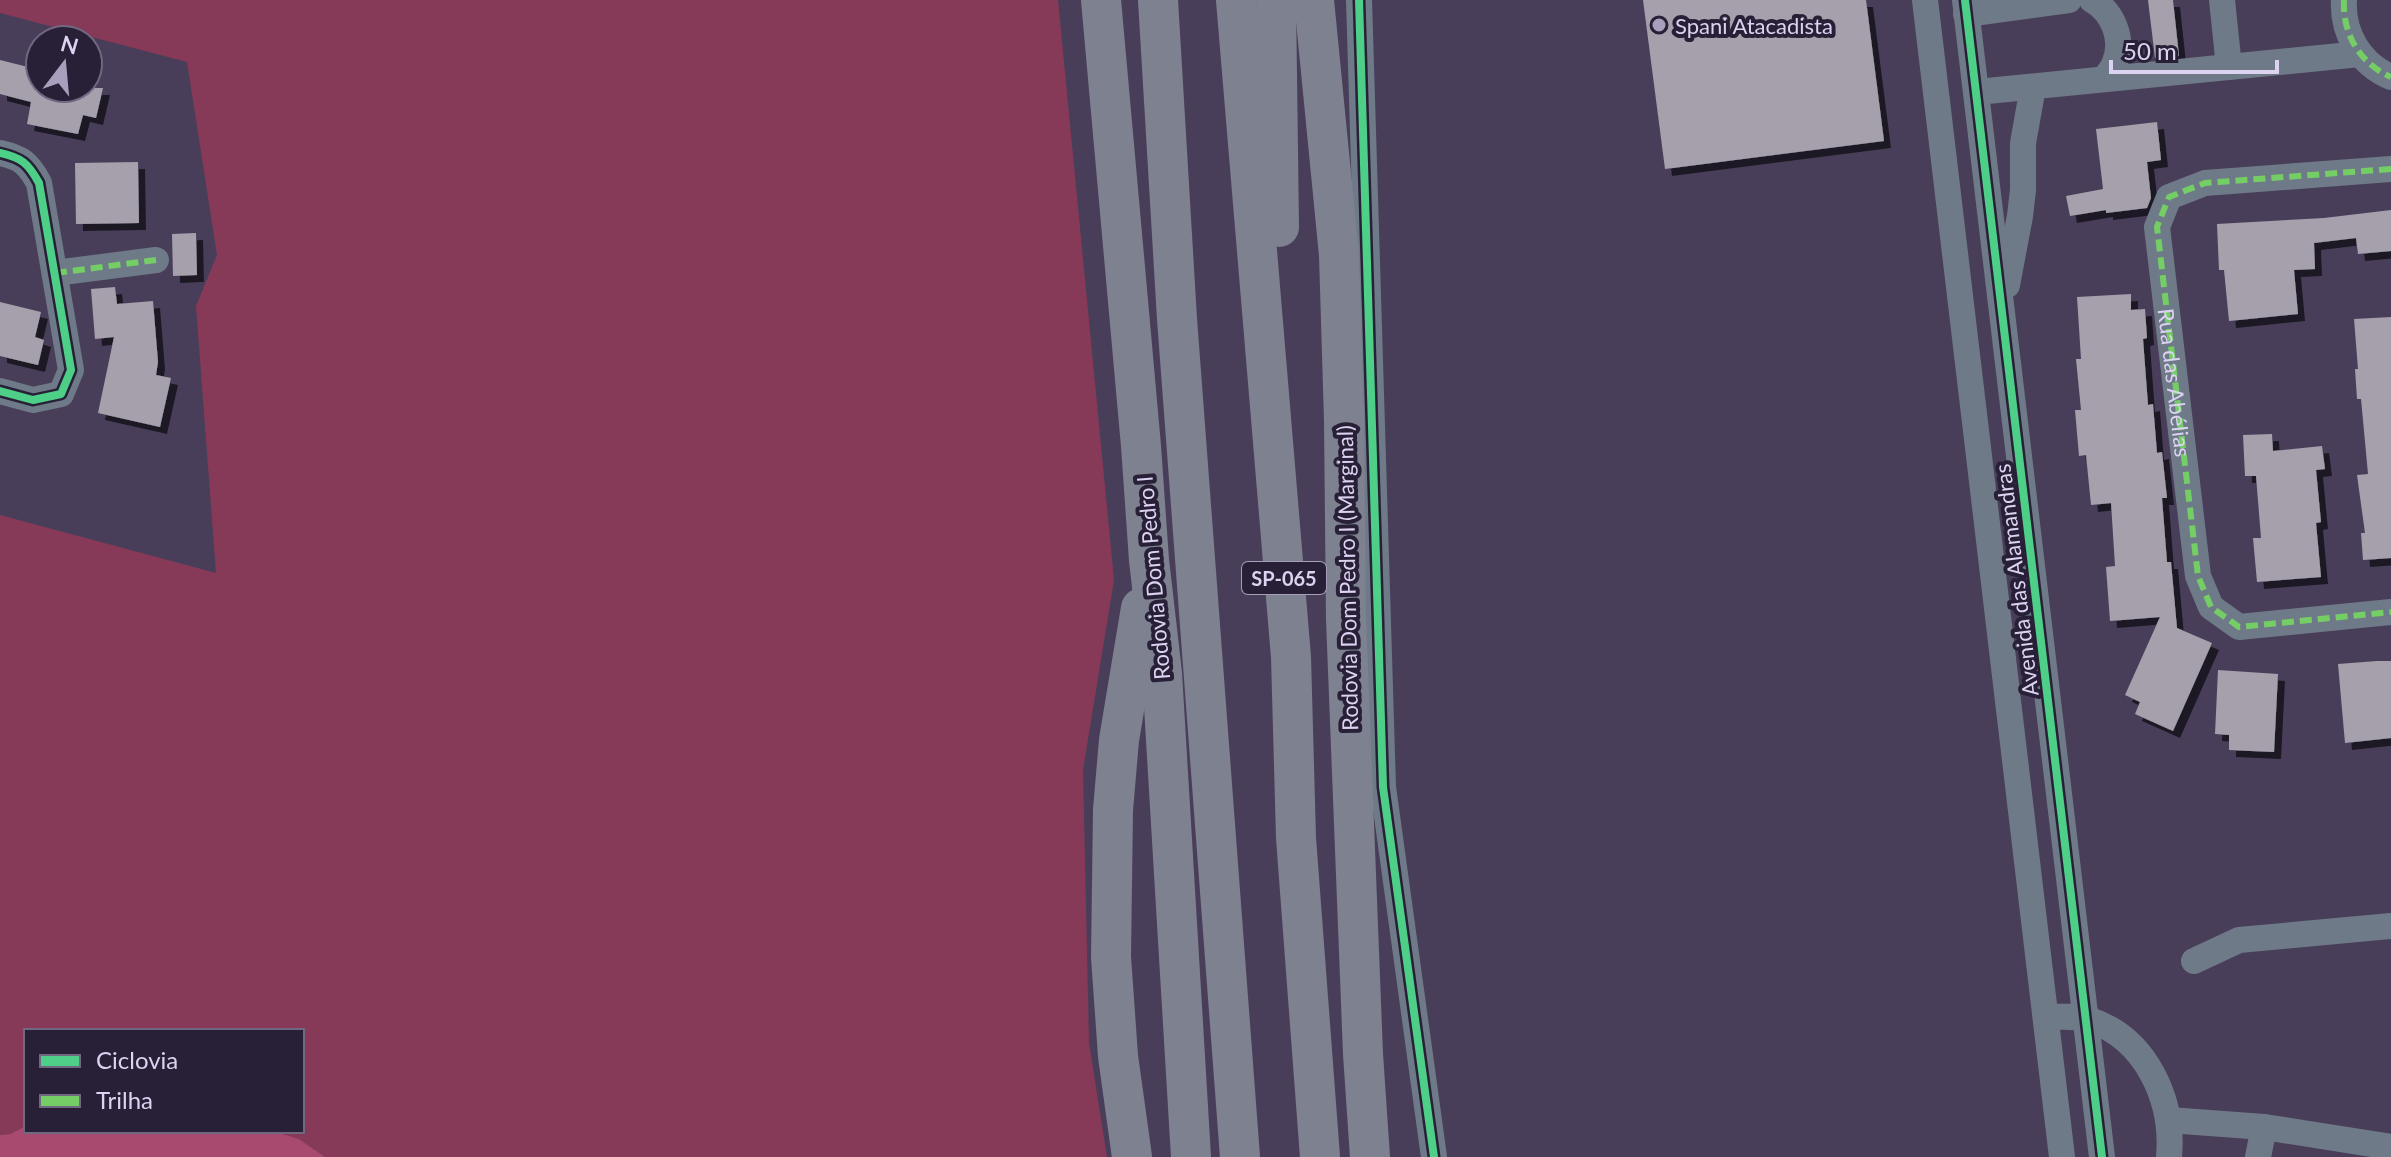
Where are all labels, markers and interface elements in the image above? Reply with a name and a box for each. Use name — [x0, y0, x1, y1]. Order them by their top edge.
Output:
place label: Spani Atacadista — [1675, 12, 1833, 39]
marker: Spani Atacadista — [1650, 16, 1668, 34]
north arrow — [24, 24, 104, 104]
scale bar — [2111, 24, 2277, 74]
text: N — [58, 29, 82, 60]
text: 50 m — [2123, 36, 2177, 65]
street label: Rua das Abélias — [2153, 307, 2197, 458]
street label: Rodovia Dom Pedro I (Marginal) — [1331, 425, 1363, 731]
street label: Avenida das Alamandras — [1988, 462, 2044, 698]
street label: Rodovia Dom Pedro I — [1131, 475, 1175, 681]
road number: SP-065 — [1242, 562, 1326, 594]
legend — [24, 1029, 304, 1133]
text: Ciclovia — [96, 1045, 178, 1074]
text: Trilha — [96, 1085, 153, 1114]

